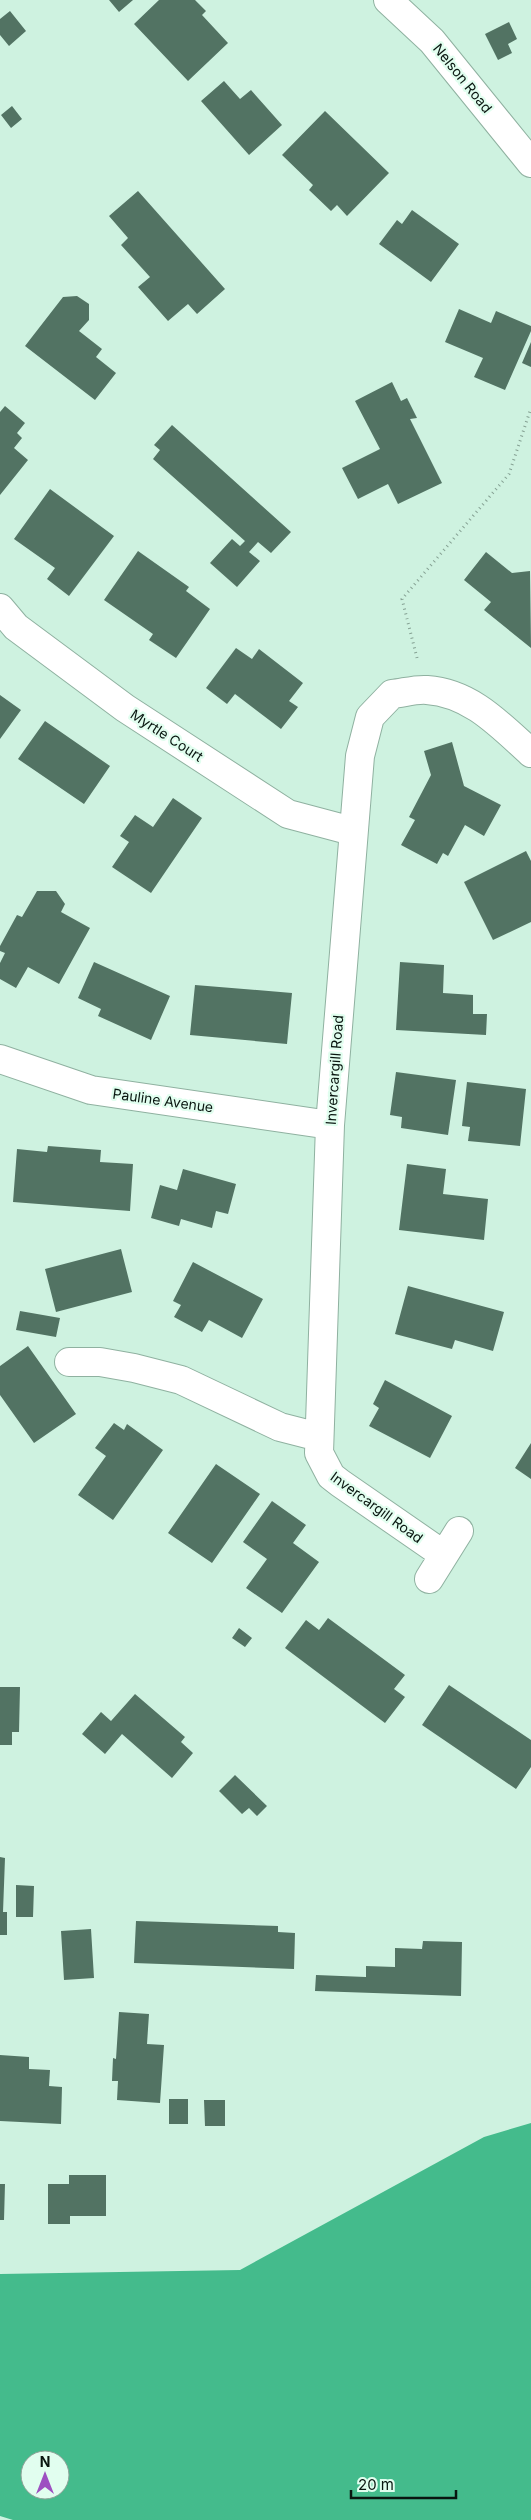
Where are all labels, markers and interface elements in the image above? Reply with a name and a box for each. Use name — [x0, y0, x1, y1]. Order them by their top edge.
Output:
street label: Nelson Road — [430, 40, 496, 116]
street label: Myrtle Court — [128, 705, 207, 765]
street label: Invercargill Road — [322, 1014, 346, 1126]
street label: Pauline Avenue — [112, 1085, 214, 1115]
street label: Invercargill Road — [327, 1468, 427, 1546]
north arrow — [20, 2450, 70, 2500]
text: N — [40, 2453, 50, 2470]
scale bar — [351, 2468, 456, 2500]
text: 20 m — [358, 2475, 394, 2494]

